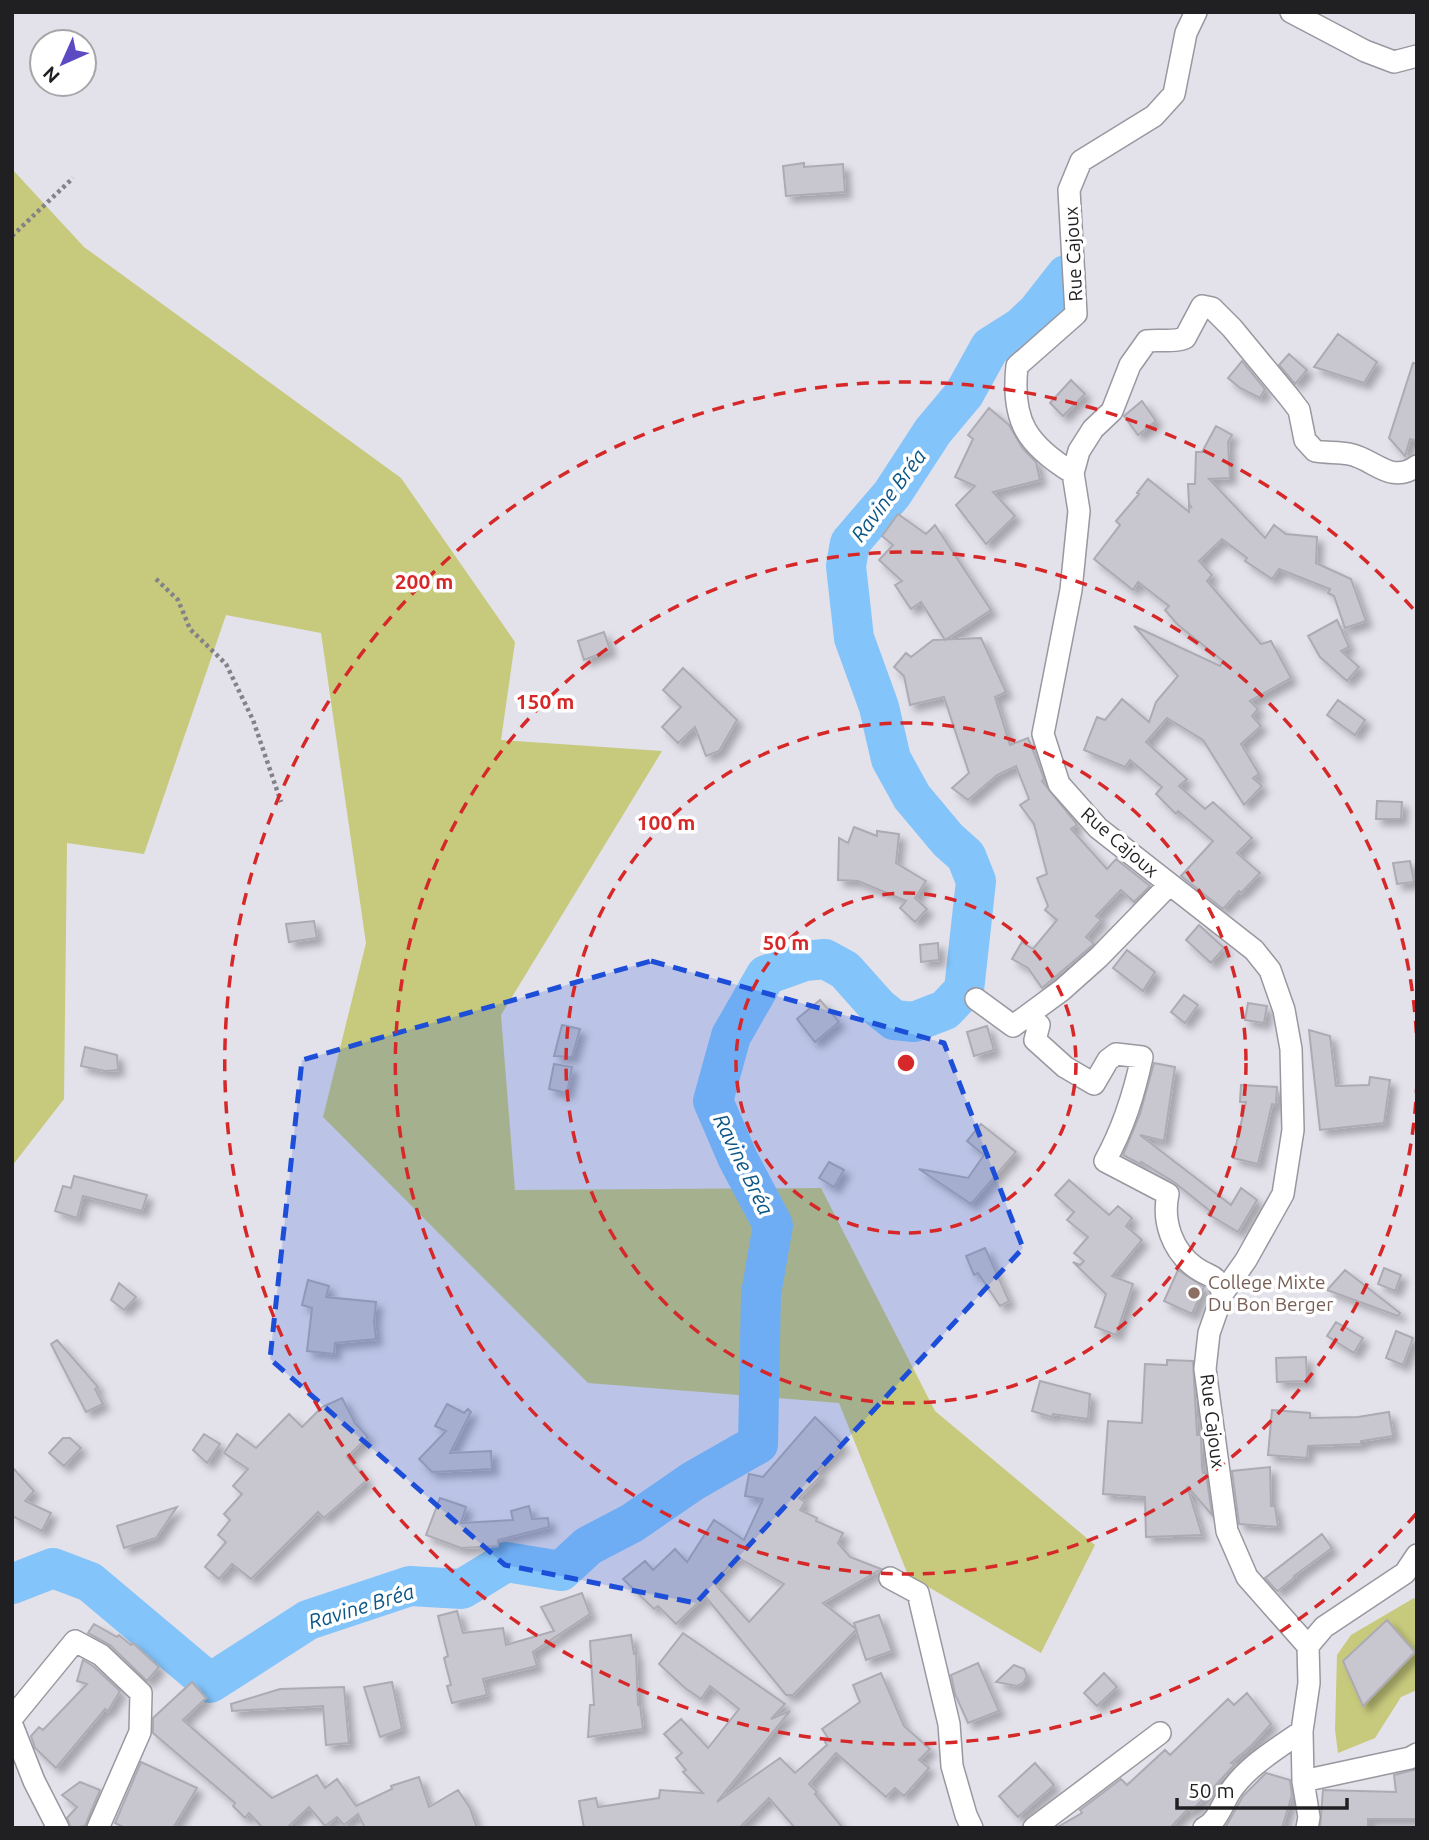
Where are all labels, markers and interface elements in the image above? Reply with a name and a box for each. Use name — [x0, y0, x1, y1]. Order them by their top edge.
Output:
north arrow — [28, 28, 98, 98]
text: N — [38, 62, 64, 88]
street label: Rue Cajoux — [1060, 206, 1086, 302]
water label: Ravine Bréa — [846, 444, 930, 546]
text: 200 m — [395, 569, 453, 593]
text: 150 m — [516, 689, 574, 713]
street label: Rue Cajoux — [1077, 802, 1163, 882]
text: 100 m — [637, 810, 695, 834]
text: 50 m — [763, 930, 809, 954]
centre of rings — [894, 1051, 918, 1075]
water label: Ravine Bréa — [709, 1110, 779, 1218]
place label: College Mixte Du Bon Berger — [1208, 1271, 1333, 1315]
marker: College Mixte Du Bon Berger — [1186, 1285, 1202, 1301]
street label: Rue Cajoux — [1196, 1372, 1230, 1470]
water label: Ravine Bréa — [305, 1579, 417, 1633]
scale bar — [1177, 1766, 1347, 1810]
text: 50 m — [1188, 1778, 1235, 1802]

